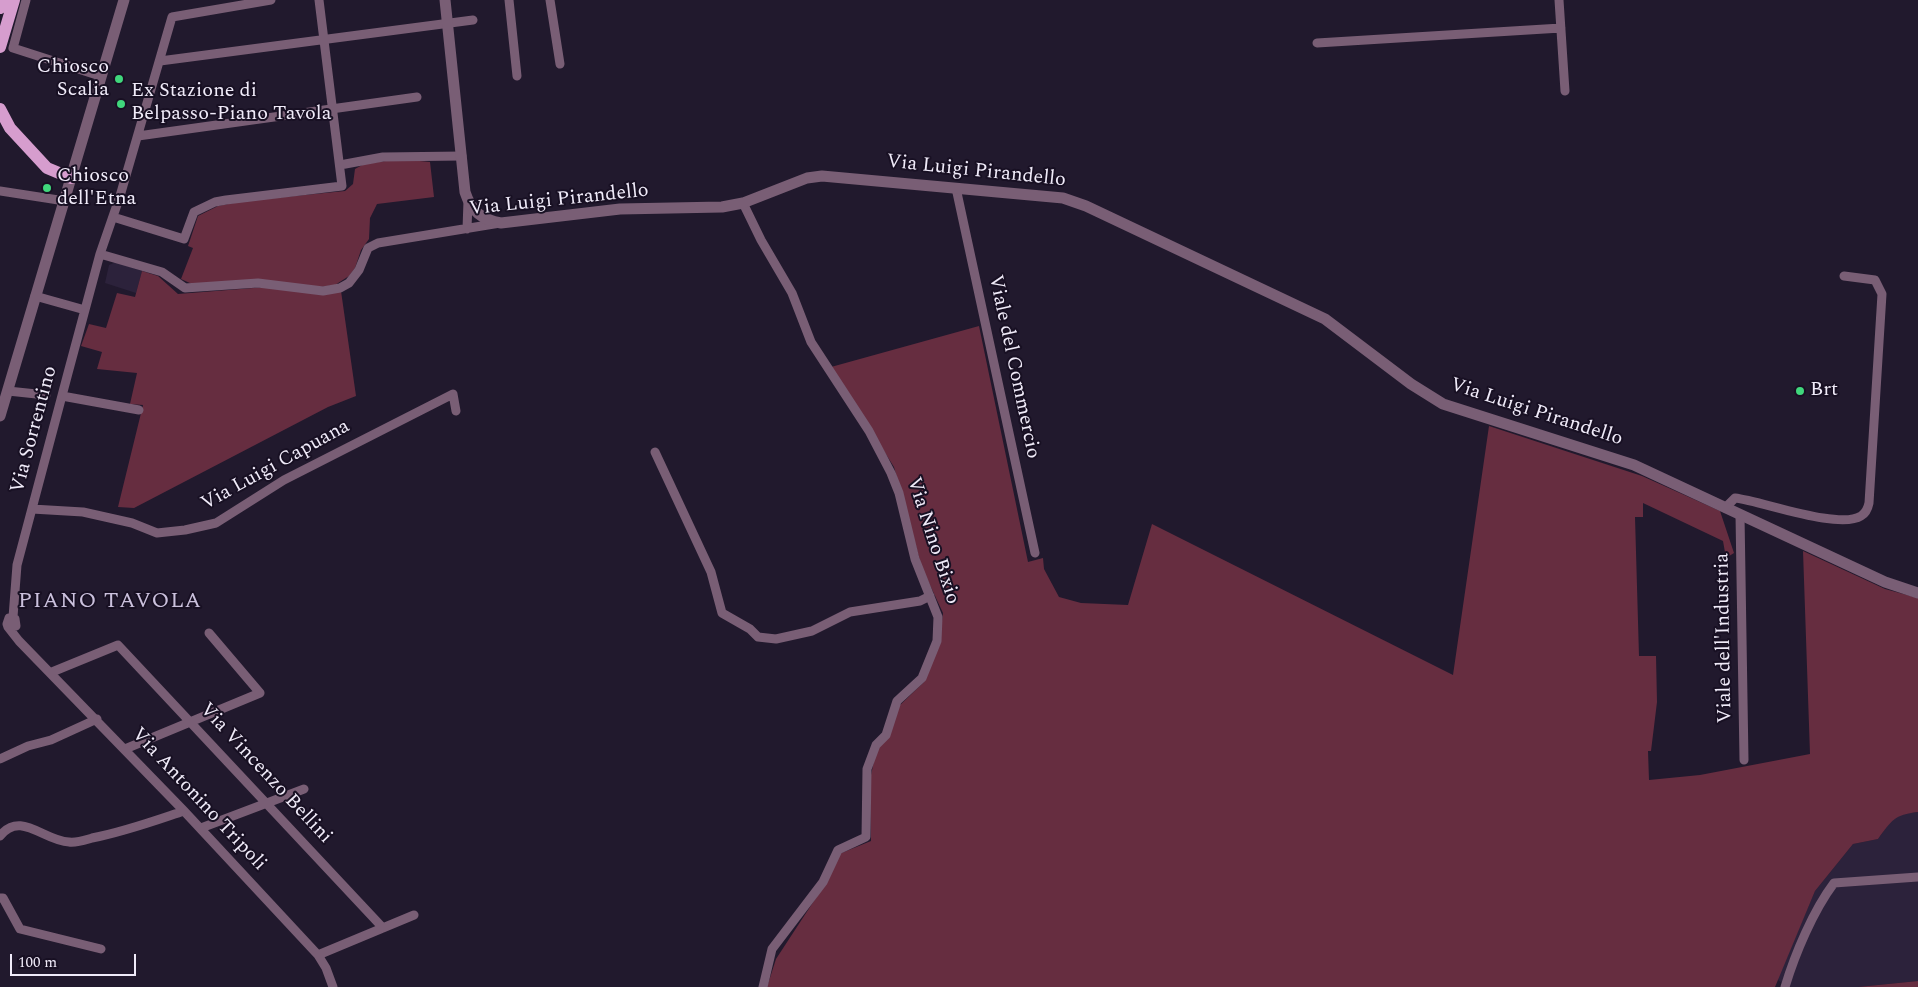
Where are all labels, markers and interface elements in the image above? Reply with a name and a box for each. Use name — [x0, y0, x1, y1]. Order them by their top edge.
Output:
place label: Chiosco Scalia — [37, 56, 109, 103]
marker: Chiosco Scalia — [113, 73, 125, 85]
place label: Ex Stazione di Belpasso-Piano Tavola — [131, 80, 331, 127]
marker: Ex Stazione di Belpasso-Piano Tavola — [115, 98, 127, 110]
street label: Via Luigi Pirandello — [885, 151, 1067, 193]
place label: Chiosco dell'Etna — [57, 165, 136, 212]
street label: Via Luigi Pirandello — [468, 180, 650, 222]
marker: Chiosco dell'Etna — [41, 182, 53, 194]
street label: Viale del Commercio — [982, 273, 1044, 461]
street label: Via Sorrentino — [7, 364, 63, 496]
street label: Via Luigi Pirandello — [1447, 374, 1625, 452]
place label: Brt — [1810, 379, 1838, 403]
marker: Brt — [1794, 385, 1806, 397]
street label: Via Luigi Capuana — [198, 415, 354, 517]
street label: Via Nino Bixio — [900, 475, 964, 607]
street label: Viale dell'Industria — [1712, 553, 1738, 723]
district label: PIANO TAVOLA — [16, 590, 204, 616]
street label: Via Vincenzo Bellini — [194, 699, 336, 849]
street label: Via Antonino Tripoli — [125, 723, 271, 877]
scale bar — [12, 944, 139, 976]
text: 100 m — [18, 951, 57, 974]

